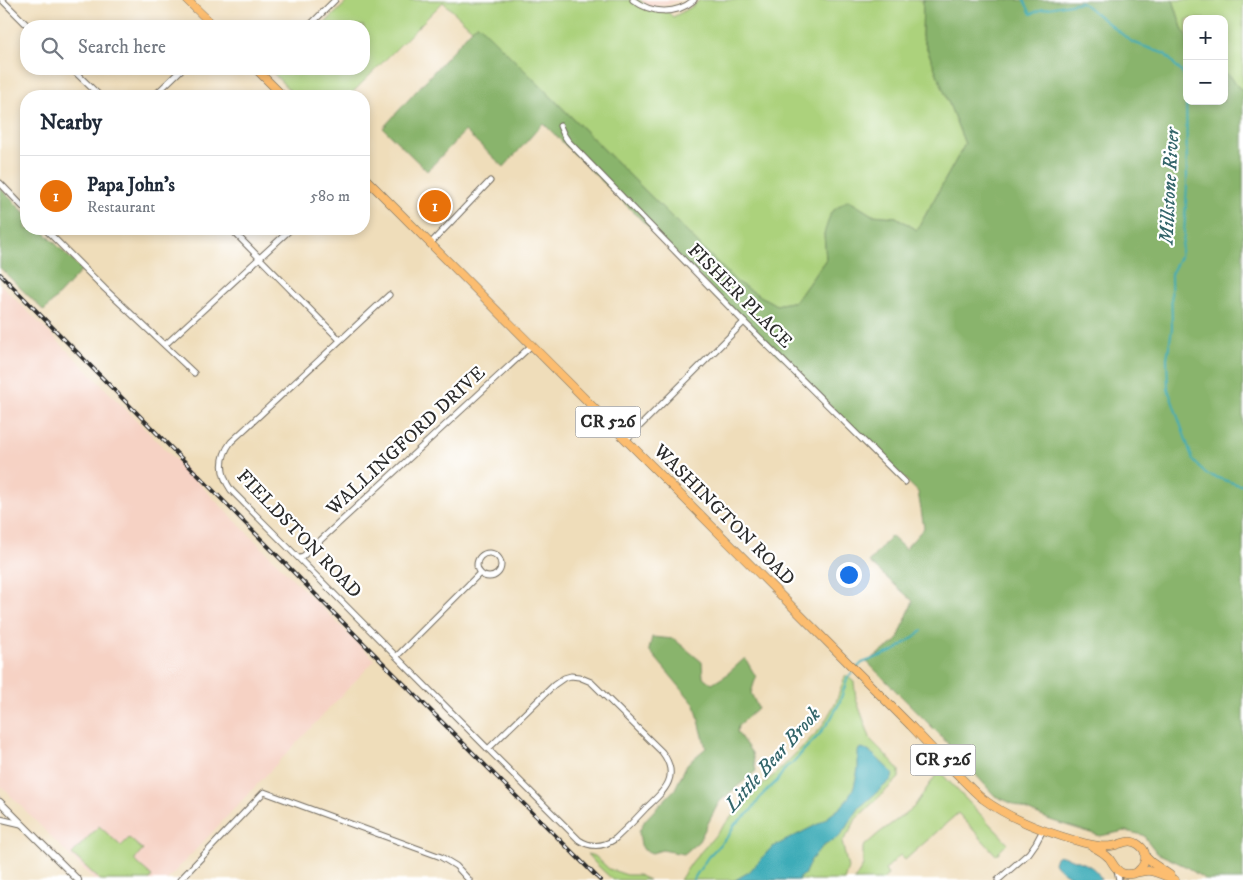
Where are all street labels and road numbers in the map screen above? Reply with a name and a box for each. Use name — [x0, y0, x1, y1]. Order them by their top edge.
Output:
street label: FISHER PLACE — [683, 239, 797, 353]
street label: WALLINGFORD DRIVE — [321, 361, 490, 521]
road number: CR 526 — [576, 407, 640, 438]
street label: WASHINGTON ROAD — [648, 439, 800, 591]
street label: FIELDSTON ROAD — [232, 465, 366, 603]
road number: CR 526 — [910, 744, 976, 776]

